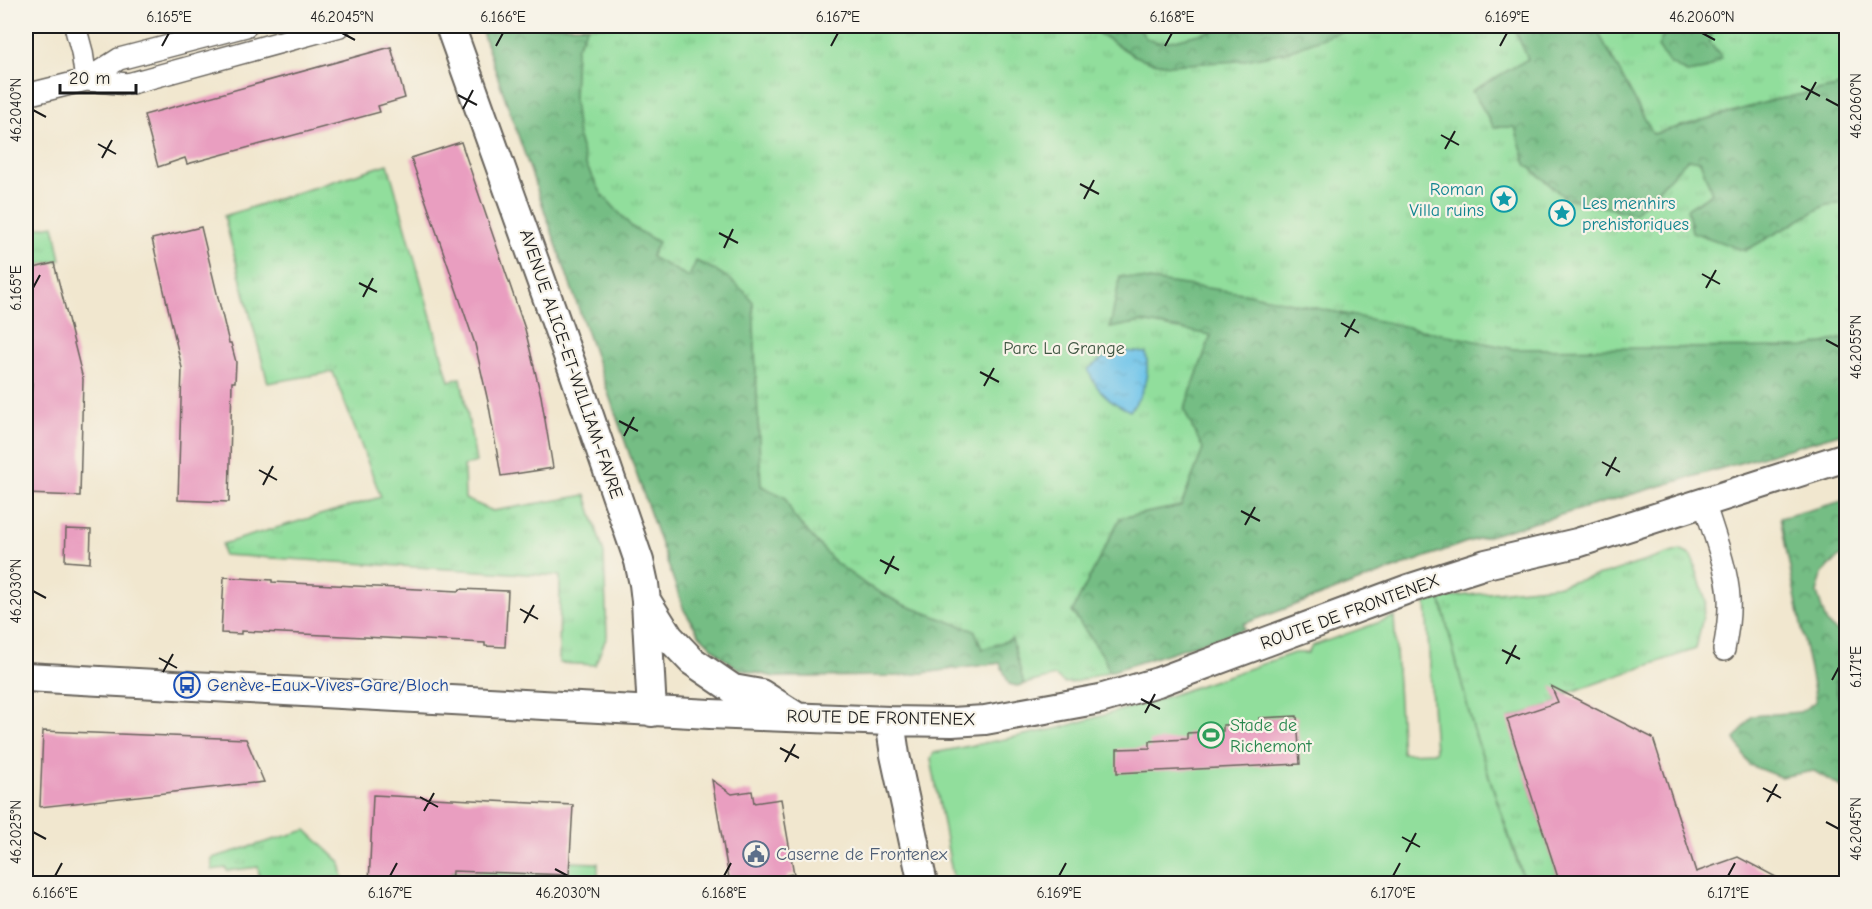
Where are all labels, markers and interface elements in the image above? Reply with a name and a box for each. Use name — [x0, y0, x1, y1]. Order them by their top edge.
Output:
text: 6.165°E — [146, 8, 192, 26]
text: 46.2045°N — [310, 8, 374, 26]
text: 6.166°E — [480, 8, 526, 26]
text: 6.167°E — [816, 8, 860, 26]
text: 6.168°E — [1150, 8, 1194, 26]
text: 6.169°E — [1484, 8, 1530, 26]
text: 46.2060°N — [1669, 8, 1735, 26]
scale bar — [60, 57, 136, 95]
text: 20 m — [69, 68, 110, 89]
text: 46.2060°N — [1847, 73, 1865, 139]
text: 46.2040°N — [7, 78, 25, 142]
place label: Roman Villa ruins — [1409, 179, 1484, 221]
place icon: Roman Villa ruins — [1489, 184, 1519, 214]
place label: Les menhirs prehistoriques — [1582, 193, 1689, 235]
place icon: Les menhirs prehistoriques — [1547, 198, 1577, 228]
street label: AVENUE ALICE-ET-WILLIAM-FAVRE — [515, 227, 627, 502]
text: 6.165°E — [7, 265, 25, 311]
text: 46.2055°N — [1847, 315, 1865, 379]
park label: Parc La Grange — [1003, 338, 1125, 359]
text: 46.2030°N — [7, 559, 25, 623]
street label: ROUTE DE FRONTENEX — [1258, 570, 1442, 654]
text: 6.171°E — [1847, 646, 1865, 688]
bus stop icon: Genève-Eaux-Vives-Gare/Bloch — [172, 670, 202, 700]
place label: Genève-Eaux-Vives-Gare/Bloch — [207, 675, 449, 696]
street label: ROUTE DE FRONTENEX — [786, 706, 976, 730]
place label: Stade de Richemont — [1230, 715, 1313, 757]
sports icon: Stade de Richemont — [1196, 720, 1226, 750]
text: 46.2045°N — [1847, 797, 1865, 861]
text: 46.2025°N — [7, 800, 25, 864]
public building icon: Caserne de Frontenex — [741, 839, 771, 869]
place label: Caserne de Frontenex — [776, 844, 948, 865]
text: 6.166°E — [32, 884, 78, 902]
text: 6.167°E — [368, 884, 412, 902]
text: 46.2030°N — [536, 884, 600, 902]
text: 6.168°E — [702, 884, 746, 902]
text: 6.169°E — [1036, 884, 1082, 902]
text: 6.170°E — [1370, 884, 1416, 902]
text: 6.171°E — [1707, 884, 1749, 902]

